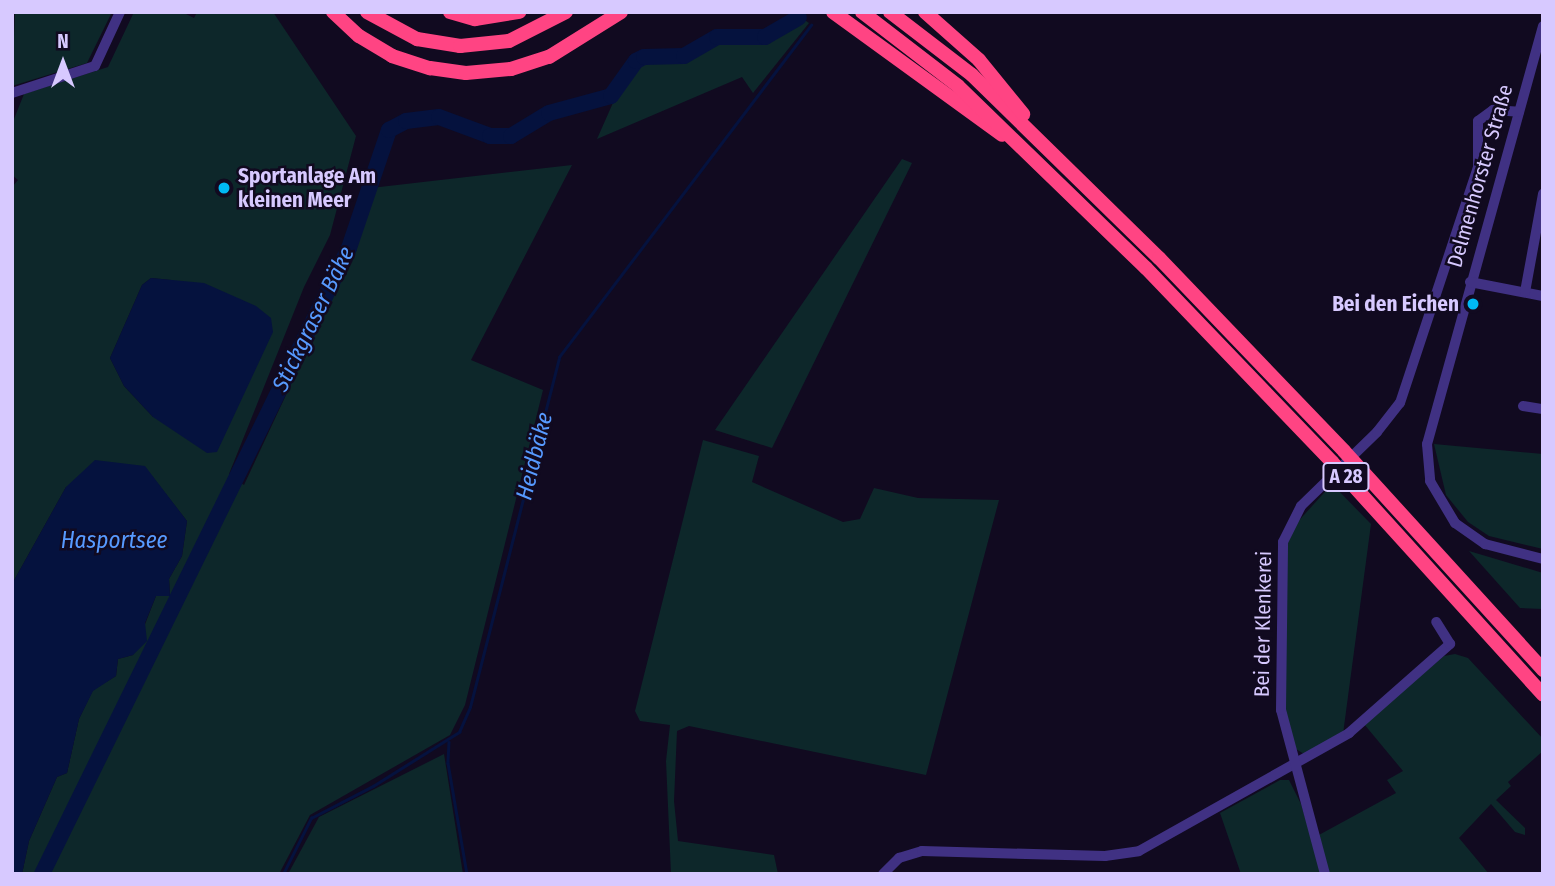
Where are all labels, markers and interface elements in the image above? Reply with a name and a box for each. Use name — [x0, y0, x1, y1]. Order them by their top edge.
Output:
north arrow — [28, 28, 98, 98]
text: N — [57, 30, 69, 53]
street label: Delmenhorster Straße — [1442, 82, 1518, 270]
place label: Sportanlage Am kleinen Meer — [238, 163, 376, 213]
marker: Sportanlage Am kleinen Meer — [216, 180, 232, 196]
water label: Stickgraser Bäke — [266, 242, 360, 396]
place label: Bei den Eichen — [1332, 291, 1459, 317]
marker: Bei den Eichen — [1465, 296, 1481, 312]
water label: Heidbäke — [510, 409, 558, 503]
road number: A 28 — [1322, 462, 1370, 492]
water label: Hasportsee — [61, 526, 167, 554]
street label: Bei der Klenkerei — [1249, 551, 1277, 697]

